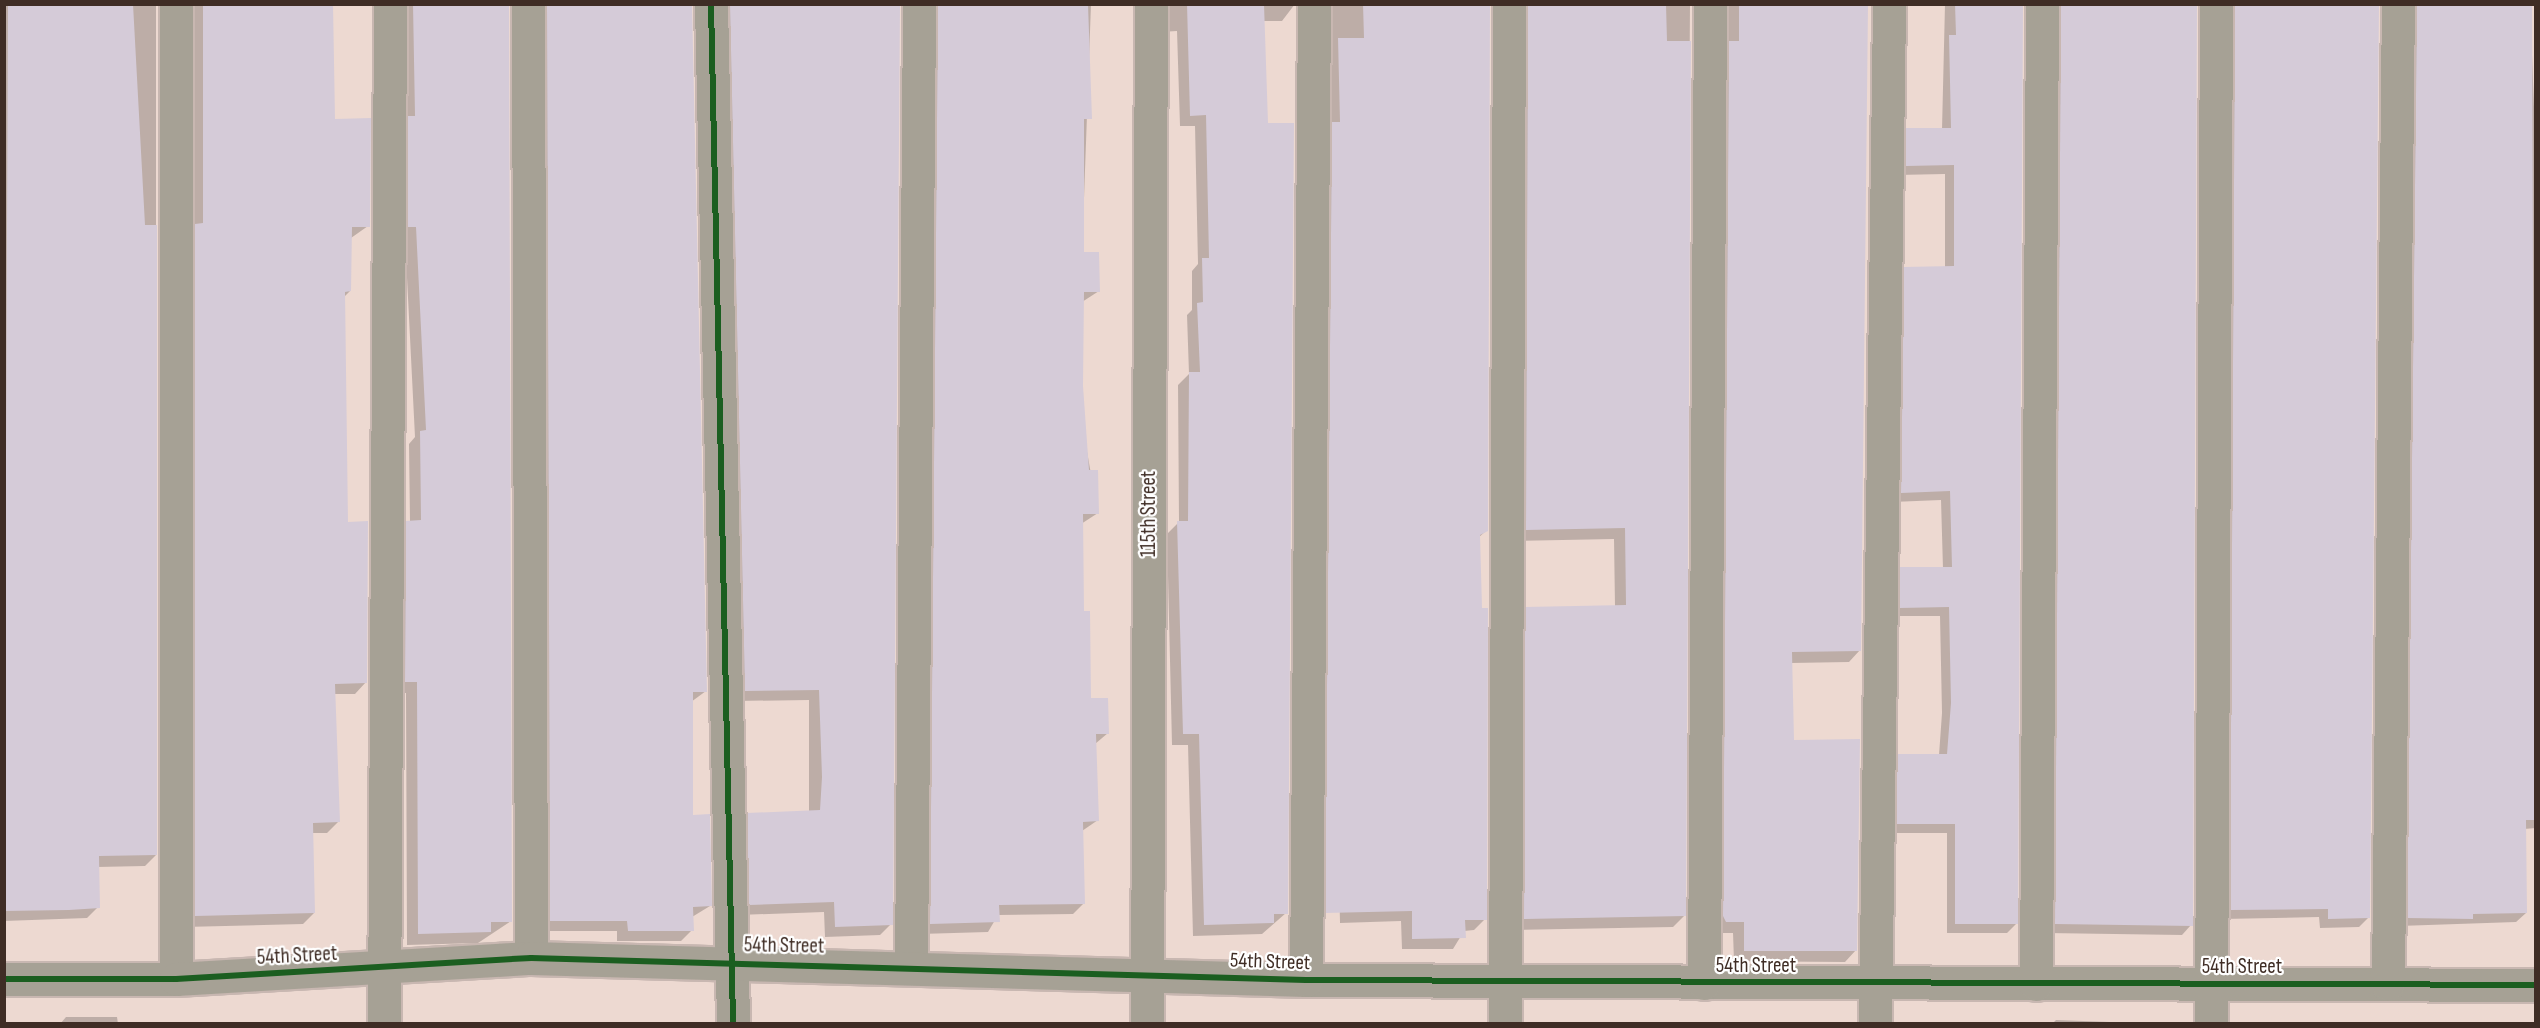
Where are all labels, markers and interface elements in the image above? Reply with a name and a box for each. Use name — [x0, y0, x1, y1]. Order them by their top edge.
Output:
street label: 115th Street — [1136, 471, 1162, 557]
street label: 54th Street — [744, 933, 824, 959]
street label: 54th Street — [256, 941, 338, 971]
street label: 54th Street — [1229, 948, 1311, 976]
street label: 54th Street — [1716, 953, 1796, 979]
street label: 54th Street — [2202, 954, 2282, 980]

